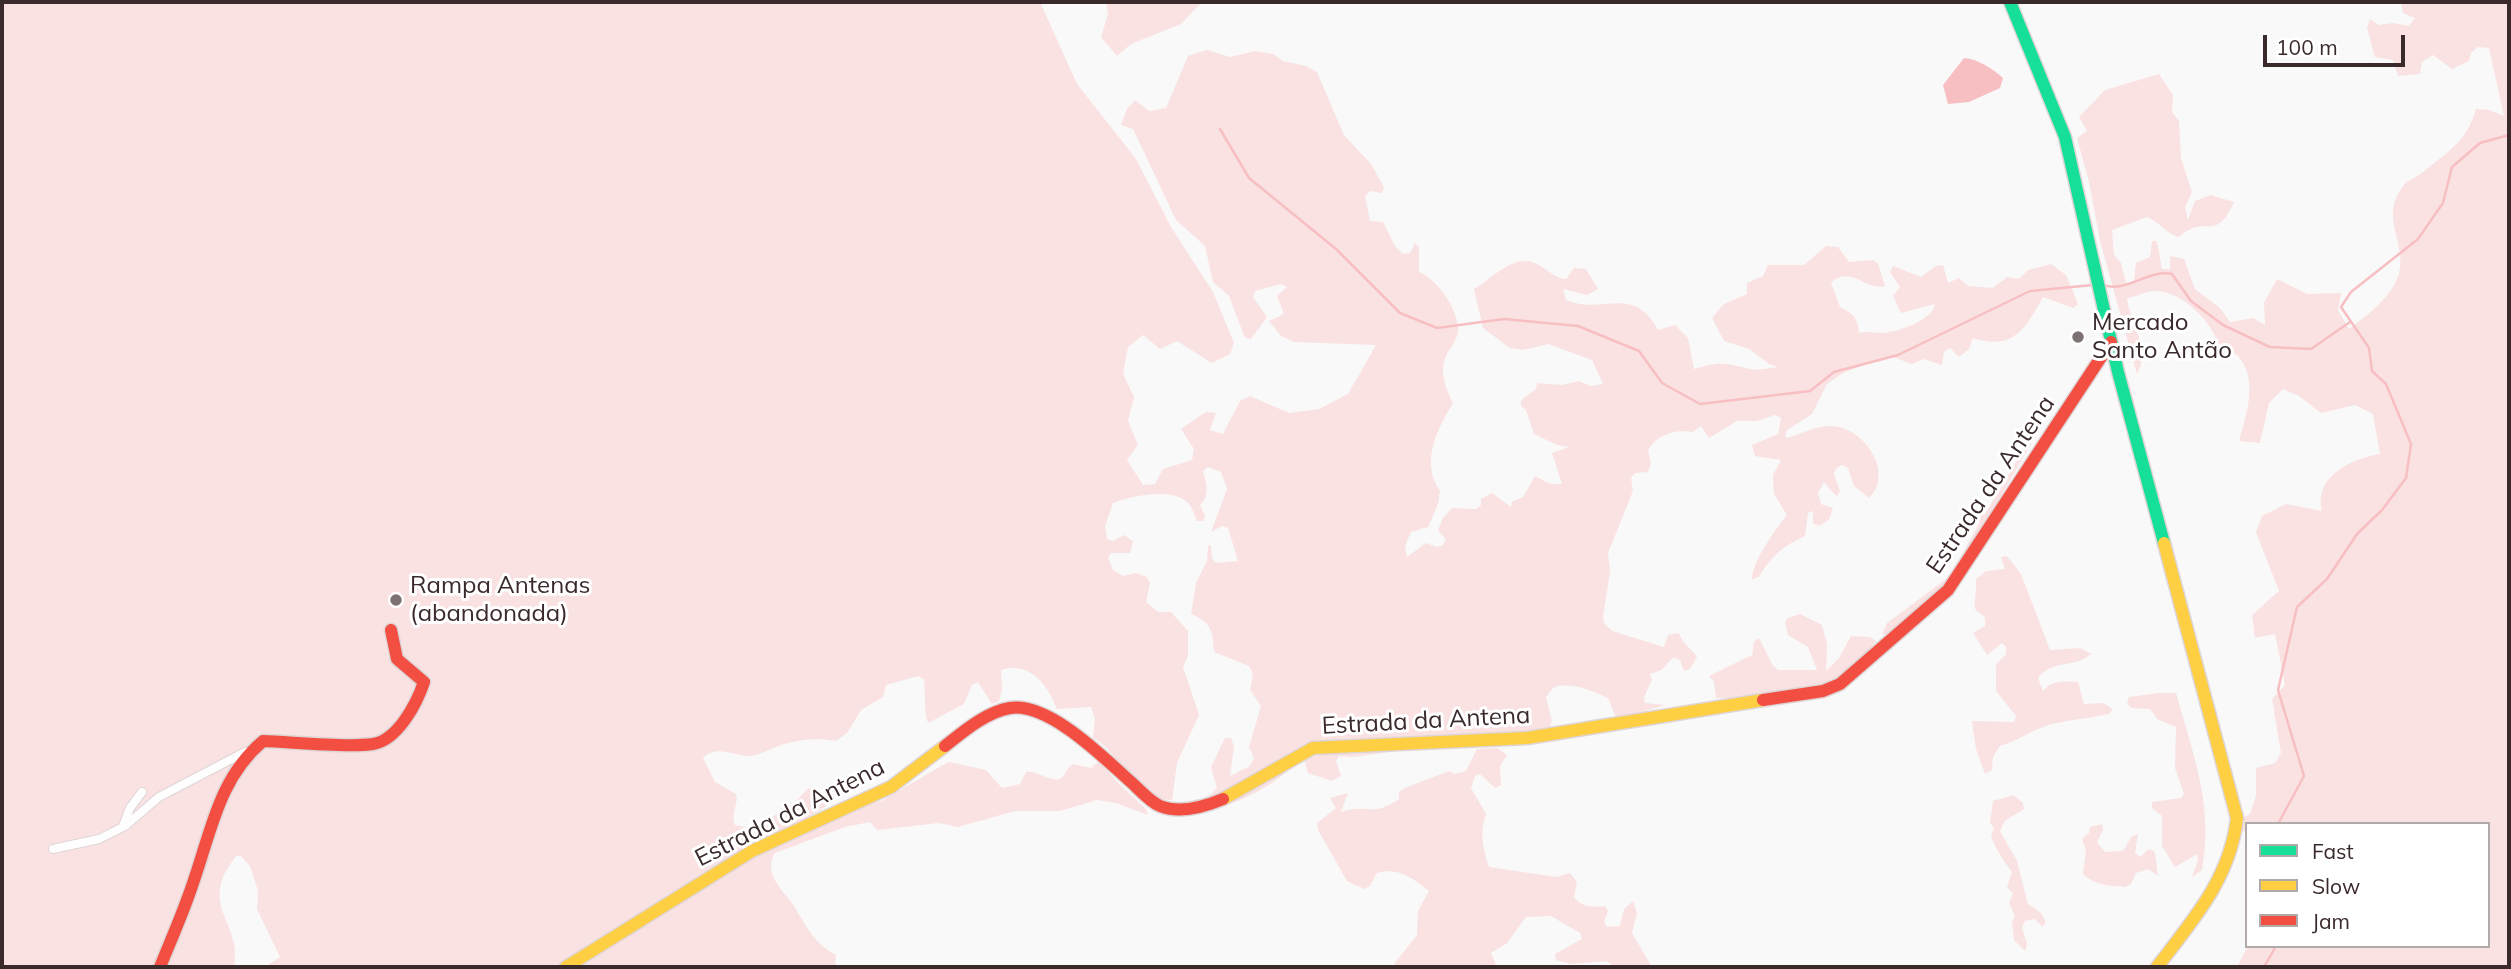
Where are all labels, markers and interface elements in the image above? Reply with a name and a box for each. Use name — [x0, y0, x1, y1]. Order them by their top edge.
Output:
scale bar — [2266, 21, 2408, 65]
text: 100 m — [2276, 34, 2338, 60]
place label: Mercado Santo Antão — [2092, 309, 2232, 365]
marker: Mercado Santo Antão — [2070, 329, 2086, 345]
street label: Estrada da Antena — [1921, 390, 2061, 580]
place label: Rampa Antenas (abandonada) — [410, 572, 591, 628]
marker: Rampa Antenas (abandonada) — [388, 592, 404, 608]
street label: Estrada da Antena — [1321, 701, 1531, 741]
street label: Estrada da Antena — [690, 753, 890, 873]
legend — [2245, 822, 2490, 948]
text: Fast — [2312, 838, 2354, 864]
text: Slow — [2312, 873, 2360, 899]
text: Jam — [2312, 908, 2350, 934]

